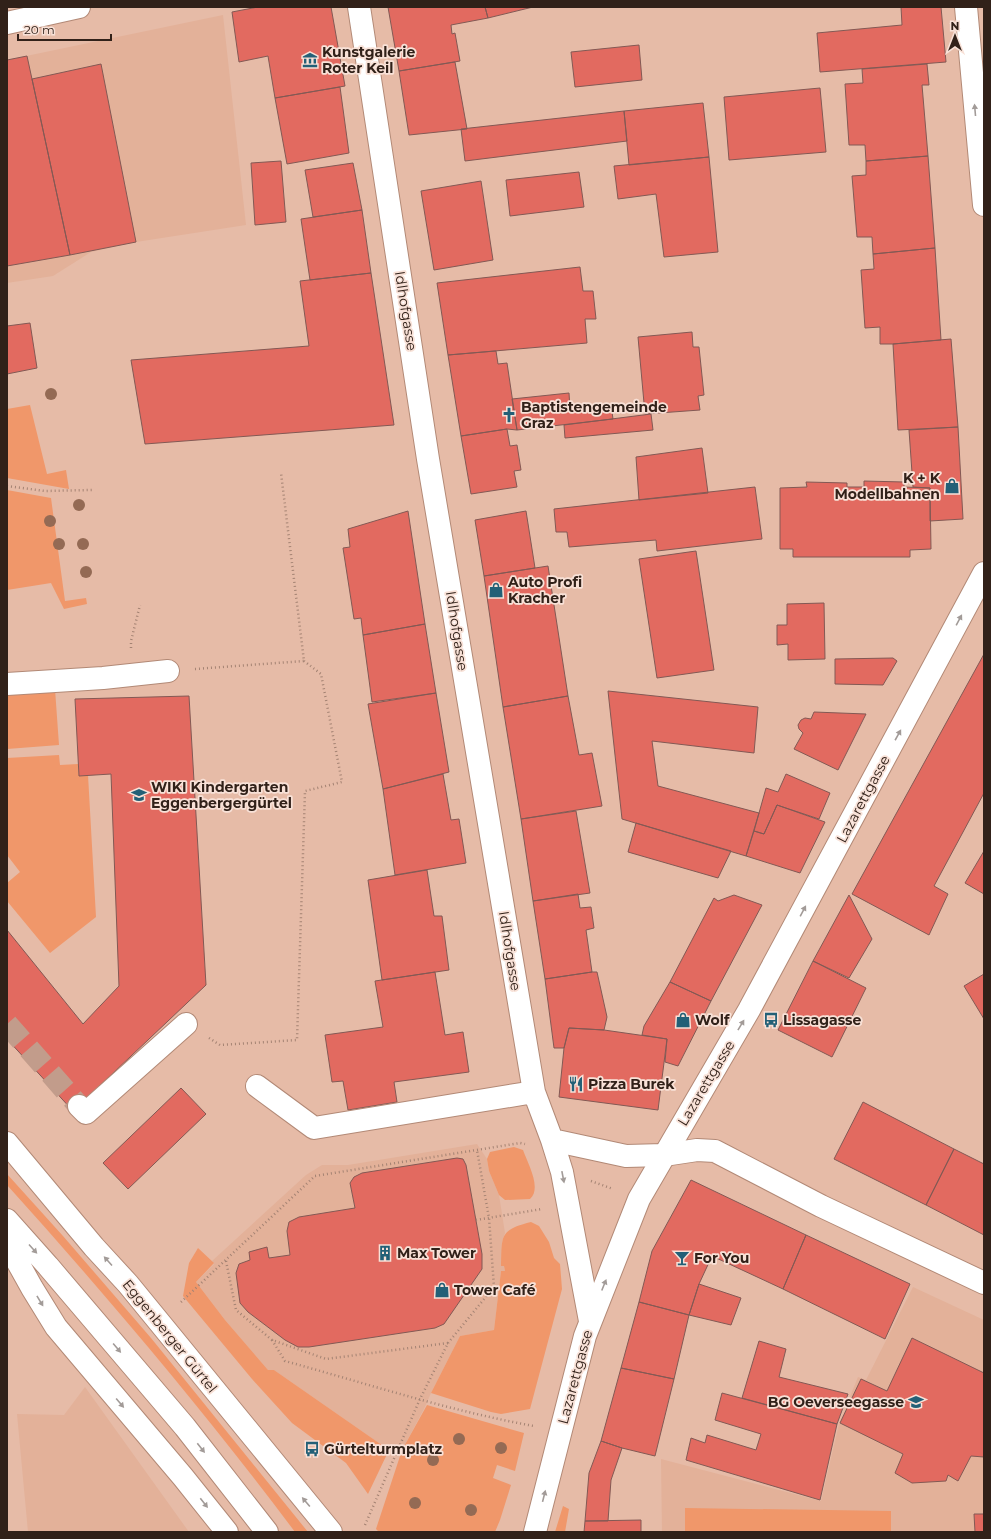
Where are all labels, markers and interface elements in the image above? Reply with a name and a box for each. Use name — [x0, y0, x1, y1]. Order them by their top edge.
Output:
scale bar — [18, 16, 111, 42]
north arrow — [935, 16, 975, 56]
text: N — [951, 19, 959, 33]
text: 20 m — [24, 22, 55, 37]
place label: Kunstgalerie Roter Keil — [322, 43, 415, 77]
museum icon: Kunstgalerie Roter Keil — [301, 51, 319, 69]
one-way arrow — [972, 104, 979, 116]
street label: Idlhofgasse — [391, 270, 421, 352]
place label: Baptistengemeinde Graz — [521, 398, 667, 432]
church icon: Baptistengemeinde Graz — [500, 406, 518, 424]
place label: K + K Modellbahnen — [834, 469, 941, 503]
shop icon: K + K Modellbahnen — [943, 477, 961, 495]
place label: Auto Profi Kracher — [507, 573, 582, 607]
shop icon: Auto Profi Kracher — [487, 581, 505, 599]
street label: Idlhofgasse — [442, 590, 472, 672]
one-way arrow — [956, 614, 962, 626]
one-way arrow — [895, 729, 901, 741]
street label: Lazarettgasse — [832, 752, 894, 846]
place label: WIKI Kindergarten Eggenbergergürtel — [151, 778, 292, 812]
school or university icon: WIKI Kindergarten Eggenbergergürtel — [130, 786, 148, 804]
one-way arrow — [800, 905, 806, 917]
street label: Idlhofgasse — [495, 910, 525, 992]
shop icon: Wolf — [674, 1011, 692, 1029]
place label: Wolf — [695, 1011, 730, 1029]
bus stop icon: Lissagasse — [762, 1011, 780, 1029]
place label: Lissagasse — [783, 1011, 862, 1029]
one-way arrow — [737, 1019, 744, 1031]
street label: Lazarettgasse — [673, 1037, 739, 1129]
restaurant icon: Pizza Burek — [567, 1075, 585, 1093]
place label: Pizza Burek — [588, 1075, 675, 1093]
one-way arrow — [560, 1171, 566, 1183]
one-way arrow — [28, 1244, 38, 1254]
building icon: Max Tower — [376, 1244, 394, 1262]
place label: Max Tower — [397, 1244, 476, 1262]
bar icon: For You — [673, 1249, 691, 1267]
place label: For You — [694, 1249, 749, 1267]
one-way arrow — [103, 1256, 112, 1266]
street label: Eggenberger Gürtel — [119, 1276, 221, 1396]
one-way arrow — [602, 1279, 608, 1291]
shop icon: Tower Café — [433, 1281, 451, 1299]
place label: Tower Café — [454, 1281, 536, 1299]
one-way arrow — [36, 1295, 43, 1307]
street label: Lazarettgasse — [554, 1328, 596, 1426]
one-way arrow — [113, 1342, 122, 1353]
place label: BG Oeverseegasse — [768, 1393, 904, 1411]
school or university icon: BG Oeverseegasse — [907, 1393, 925, 1411]
one-way arrow — [116, 1398, 125, 1408]
bus stop icon: Gürtelturmplatz — [303, 1440, 321, 1458]
place label: Gürtelturmplatz — [324, 1440, 443, 1458]
one-way arrow — [196, 1442, 205, 1453]
one-way arrow — [541, 1489, 547, 1501]
one-way arrow — [199, 1497, 208, 1508]
one-way arrow — [302, 1497, 310, 1507]

